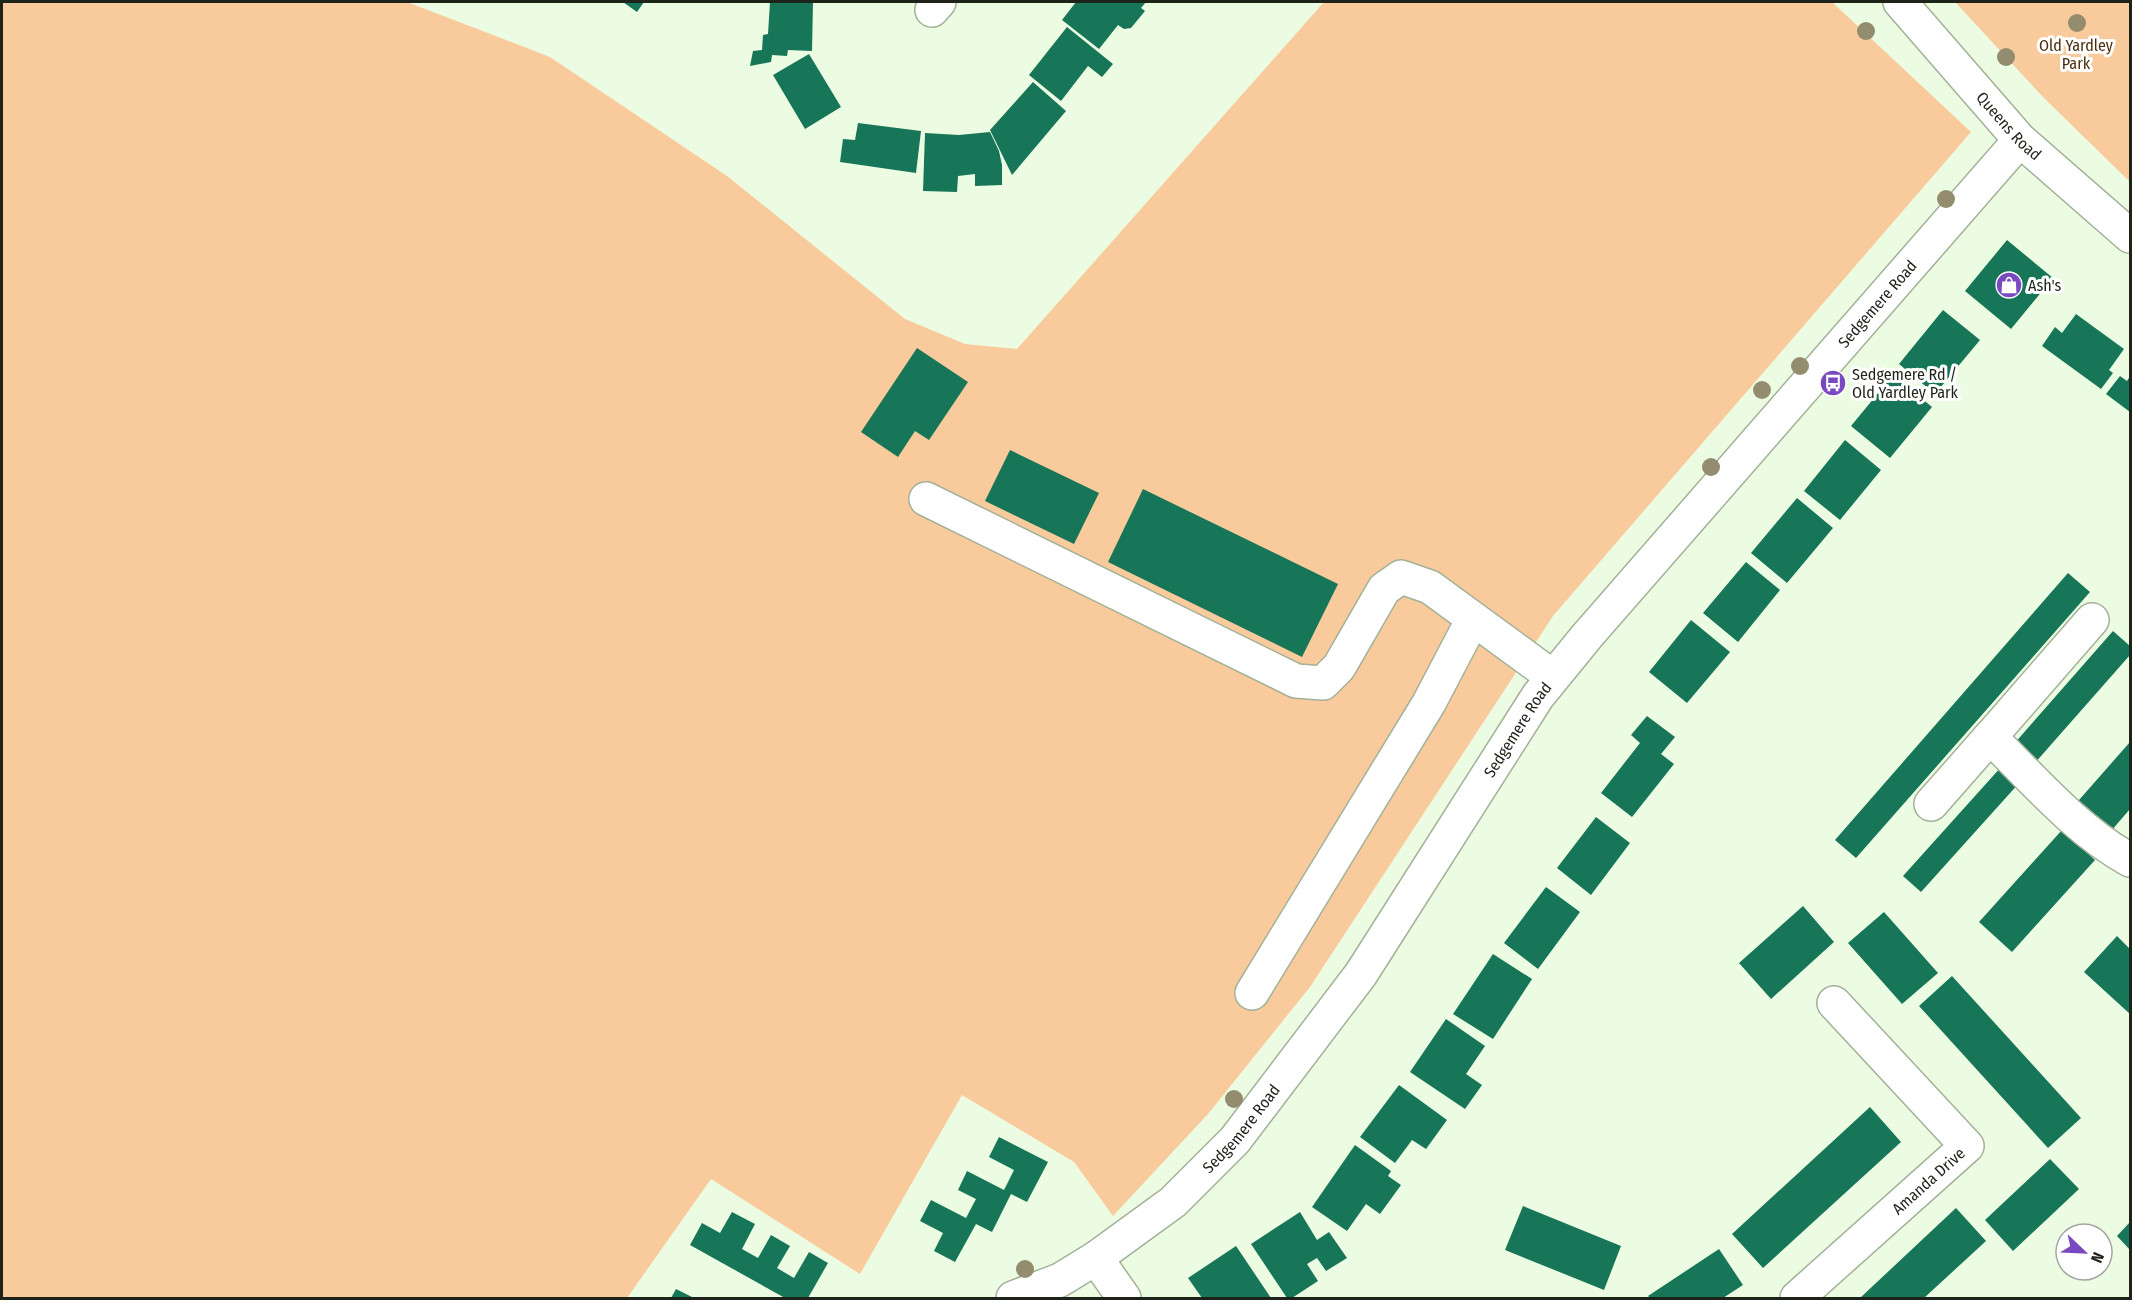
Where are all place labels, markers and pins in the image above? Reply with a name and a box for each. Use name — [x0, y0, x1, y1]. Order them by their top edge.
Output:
shop icon: Ash's — [1994, 270, 2024, 300]
place label: Ash's — [2028, 276, 2062, 295]
place label: Sedgemere Rd / Old Yardley Park — [1852, 365, 1959, 402]
bus stop icon: Sedgemere Rd / Old Yardley Park — [1818, 368, 1848, 398]

